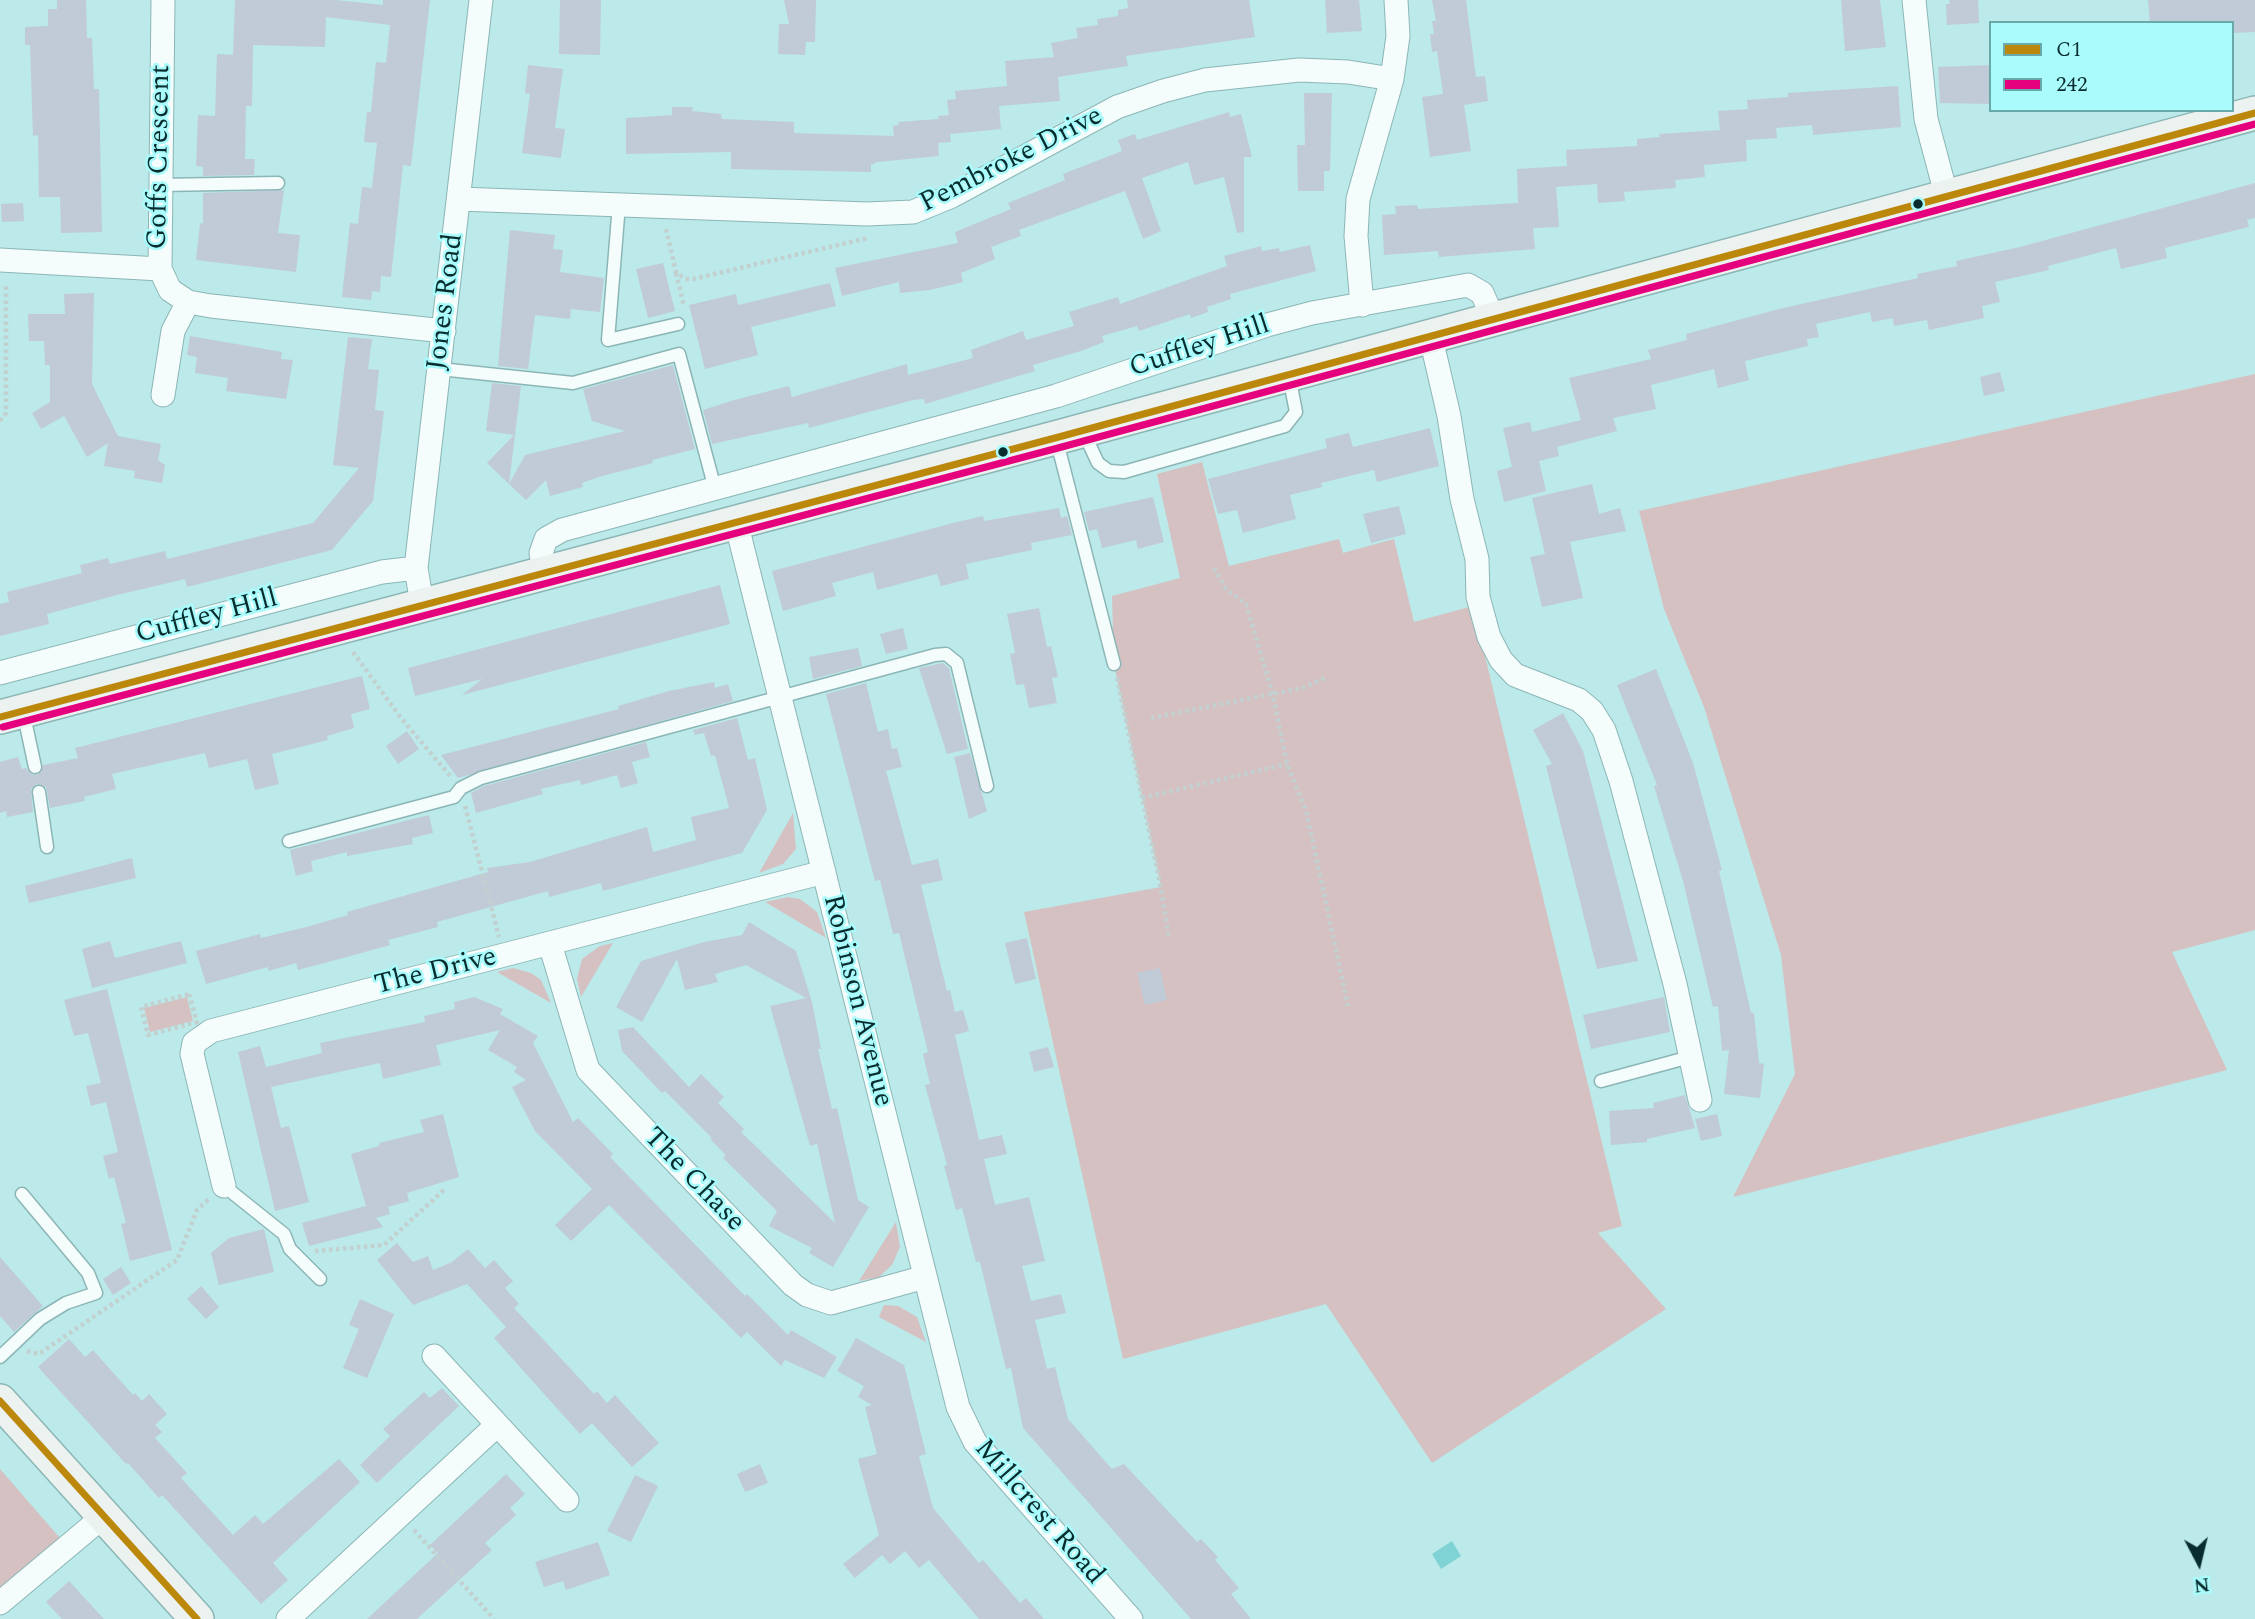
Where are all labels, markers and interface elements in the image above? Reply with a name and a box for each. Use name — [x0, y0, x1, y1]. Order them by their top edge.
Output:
legend — [1989, 21, 2234, 112]
text: C1 — [2056, 34, 2082, 66]
street label: Goffs Crescent — [143, 64, 179, 250]
text: 242 — [2056, 69, 2088, 101]
street label: Pembroke Drive — [915, 100, 1109, 222]
unlabelled marker — [1911, 197, 1925, 211]
street label: Jones Road — [422, 232, 472, 372]
street label: Cuffley Hill — [1126, 310, 1274, 386]
unlabelled marker — [996, 445, 1010, 459]
street label: Cuffley Hill — [132, 583, 282, 653]
street label: Robinson Avenue — [813, 892, 899, 1110]
street label: The Drive — [372, 942, 500, 1004]
street label: The Chase — [635, 1122, 751, 1240]
street label: Millcrest Road — [966, 1433, 1110, 1593]
north arrow — [2164, 1528, 2234, 1598]
text: N — [2192, 1569, 2211, 1600]

